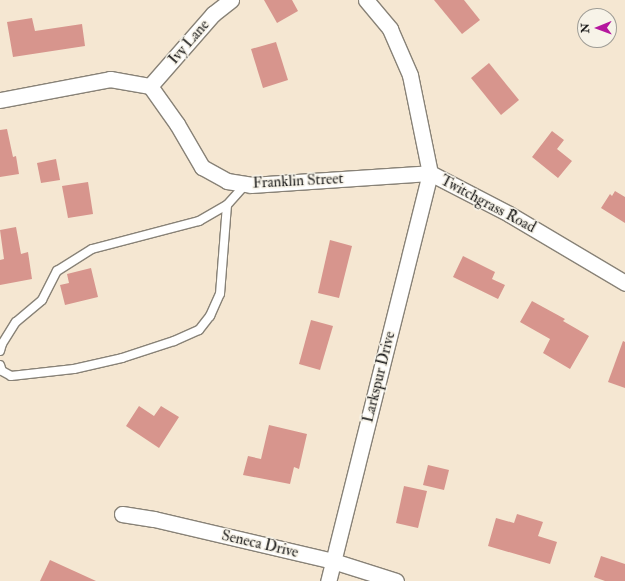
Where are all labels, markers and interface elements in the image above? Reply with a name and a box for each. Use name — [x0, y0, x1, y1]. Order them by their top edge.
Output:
north arrow — [577, 8, 617, 48]
street label: Ivy Lane — [165, 16, 213, 68]
text: N — [579, 23, 592, 33]
street label: Franklin Street — [252, 170, 344, 192]
street label: Twitchgrass Road — [437, 171, 539, 237]
street label: Larkspur Drive — [359, 330, 399, 424]
street label: Seneca Drive — [220, 526, 300, 562]

